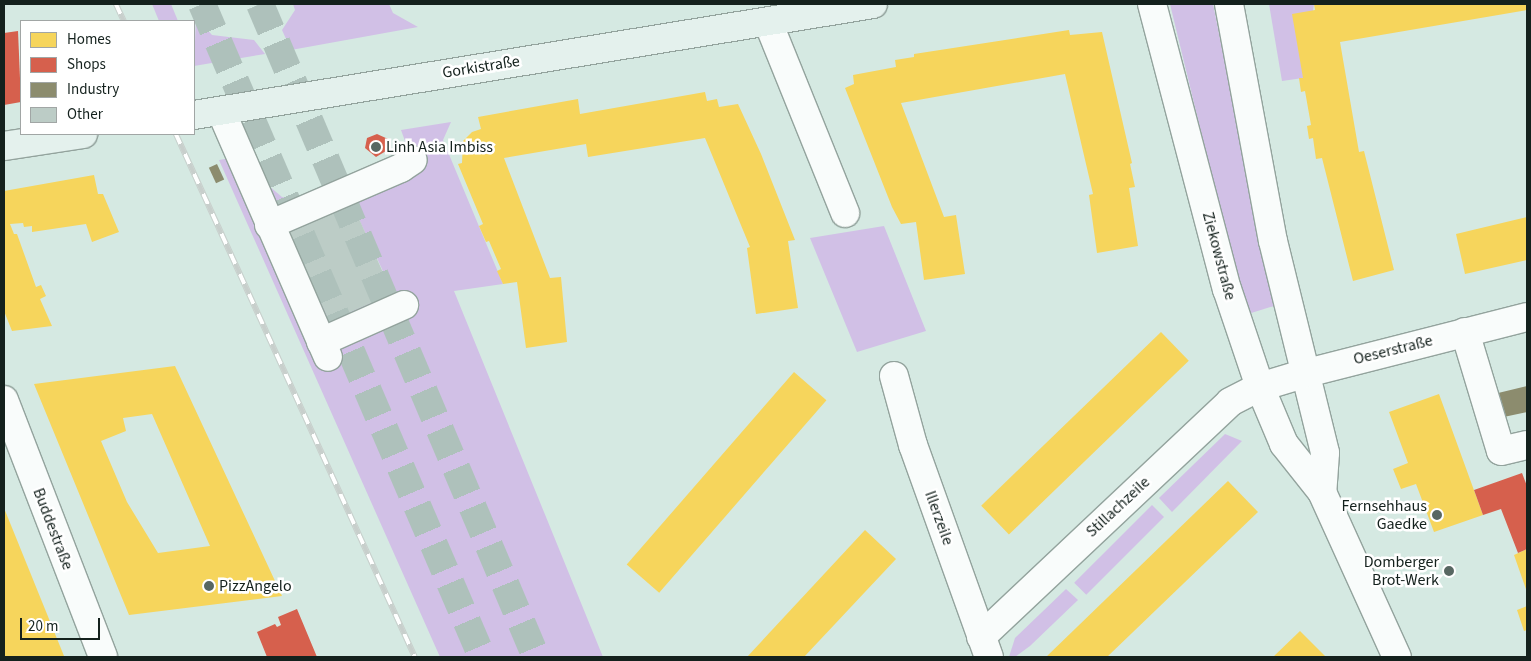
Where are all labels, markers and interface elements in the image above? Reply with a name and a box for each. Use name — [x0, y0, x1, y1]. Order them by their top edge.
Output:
legend — [20, 20, 195, 135]
text: Homes — [67, 29, 111, 50]
street label: Gorkistraße — [441, 51, 521, 83]
text: Shops — [67, 54, 106, 75]
text: Industry — [67, 79, 119, 100]
text: Other — [67, 104, 103, 125]
place label: Linh Asia Imbiss — [386, 137, 493, 157]
marker: Linh Asia Imbiss — [370, 141, 382, 153]
street label: Ziekowstraße — [1198, 210, 1240, 302]
street label: Oeserstraße — [1351, 331, 1435, 369]
street label: Stillachzeile — [1082, 473, 1154, 541]
street label: Buddestraße — [29, 485, 77, 573]
street label: Illerzeile — [920, 488, 958, 548]
place label: Fernsehhaus Gaedke — [1342, 496, 1427, 534]
marker: Fernsehhaus Gaedke — [1431, 509, 1443, 521]
place label: Domberger Brot-Werk — [1364, 552, 1439, 590]
marker: Domberger Brot-Werk — [1443, 565, 1455, 577]
place label: PizzAngelo — [219, 576, 292, 596]
marker: PizzAngelo — [203, 580, 215, 592]
scale bar — [22, 608, 102, 640]
text: 20 m — [28, 616, 58, 637]

